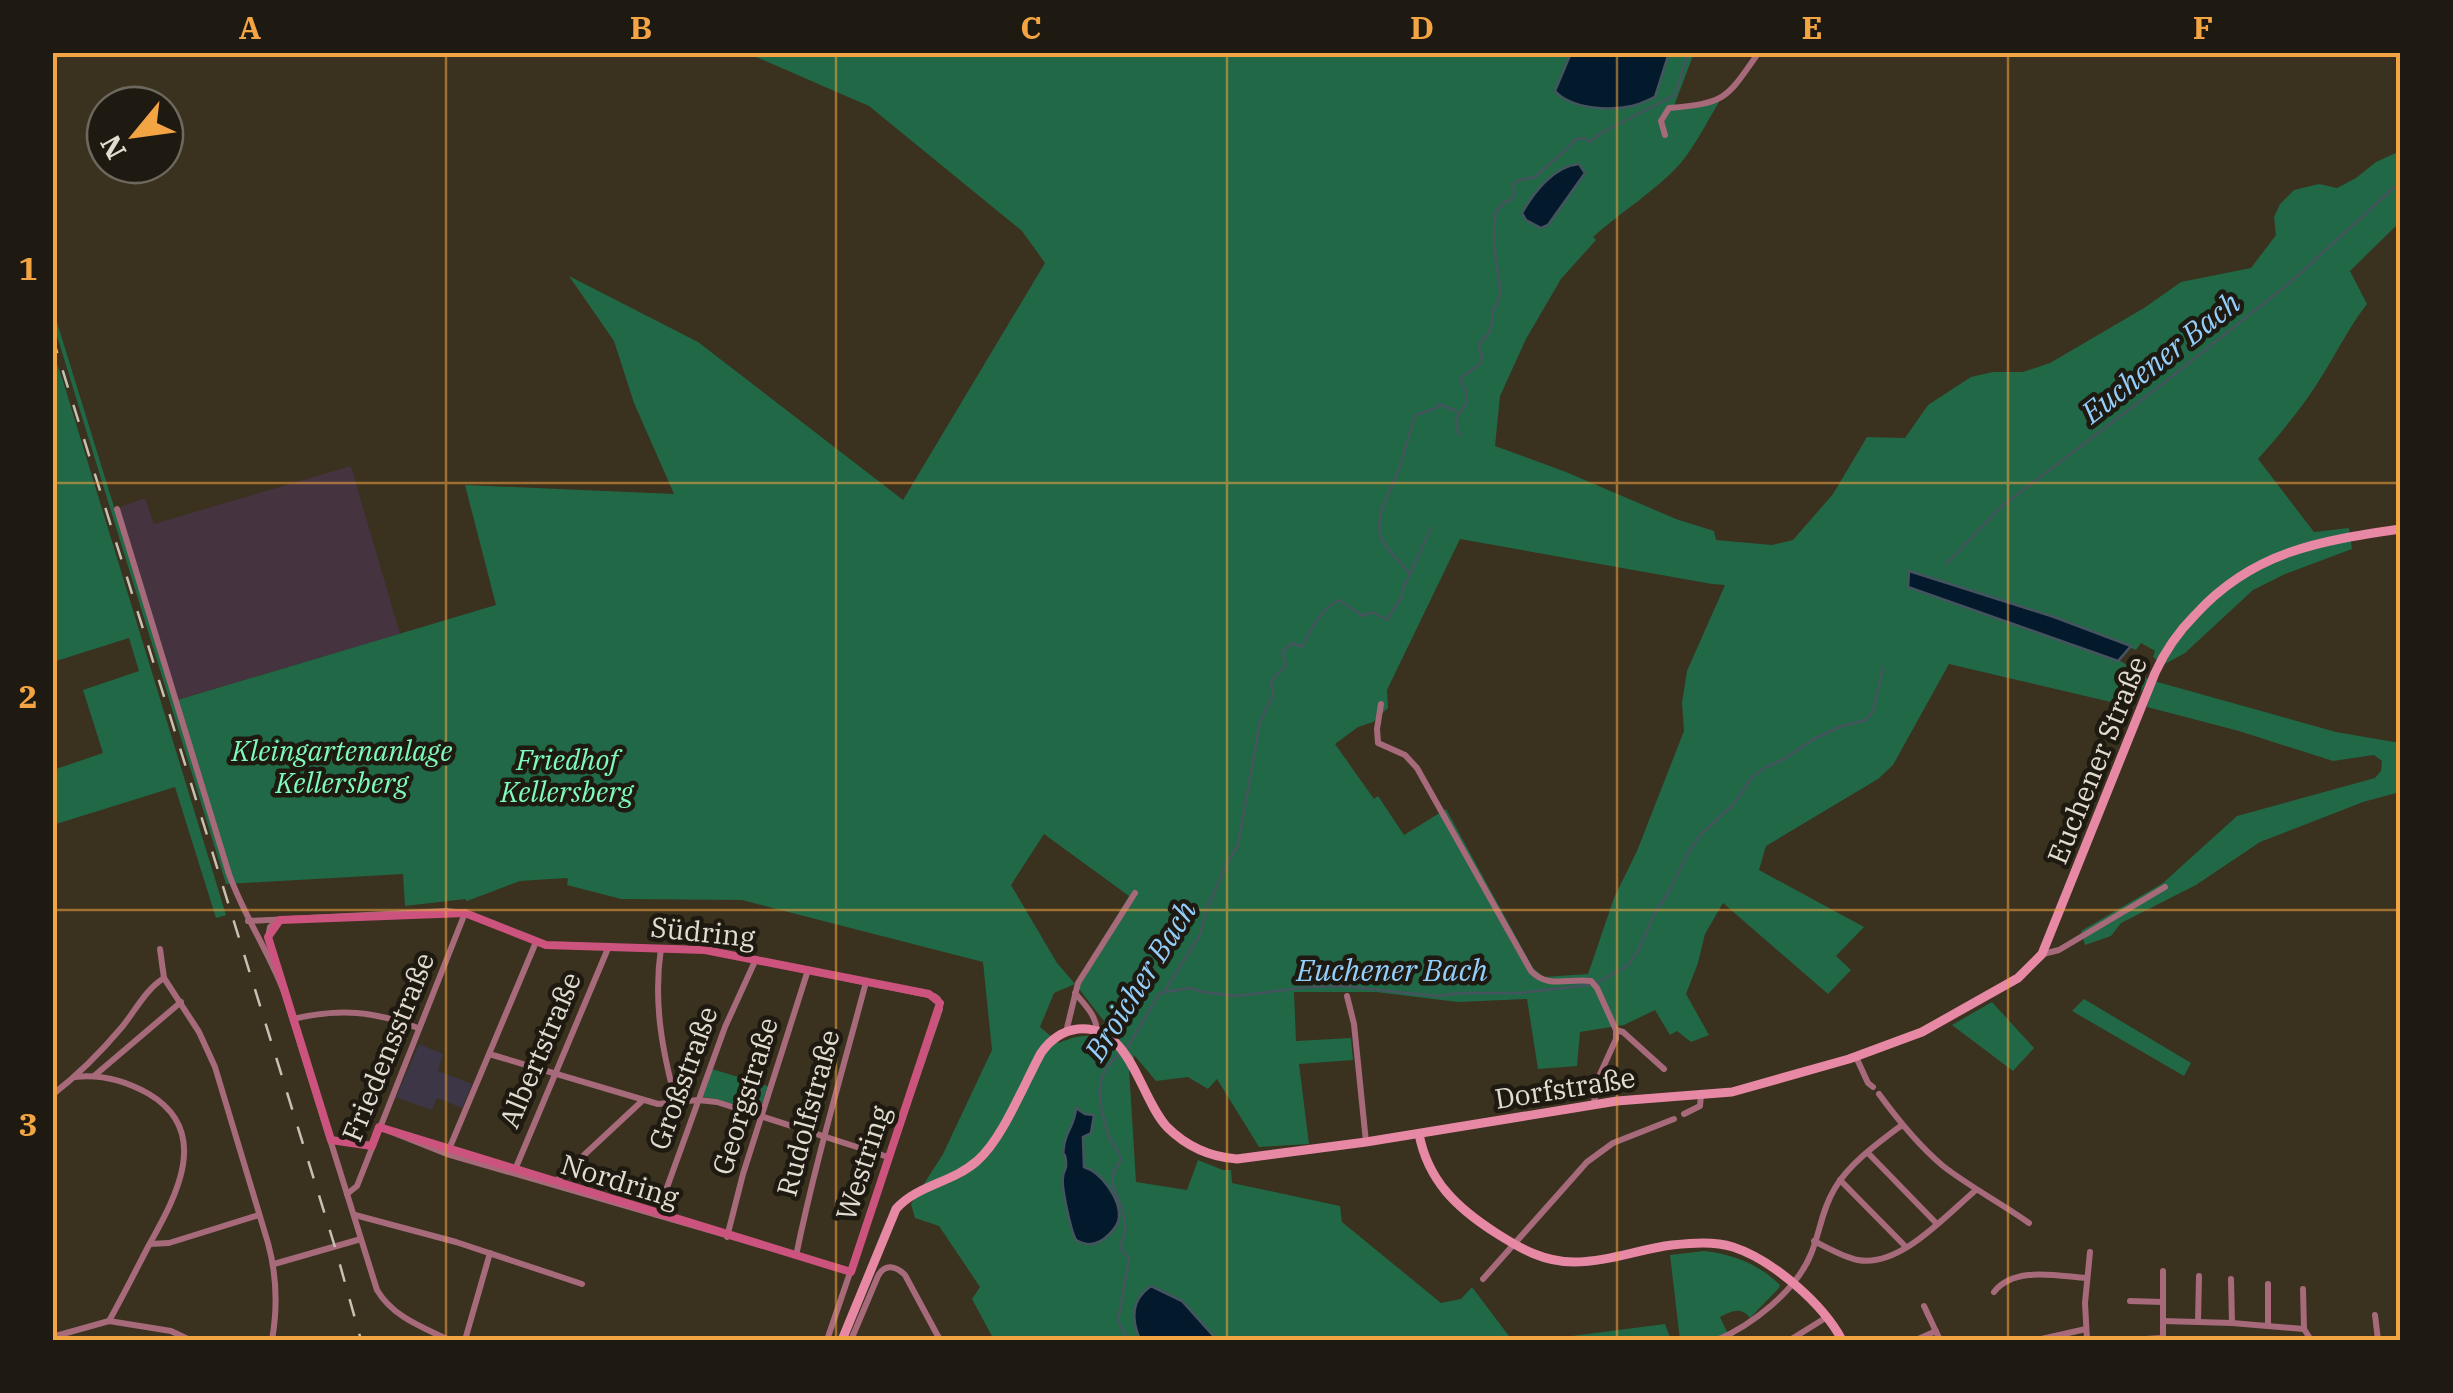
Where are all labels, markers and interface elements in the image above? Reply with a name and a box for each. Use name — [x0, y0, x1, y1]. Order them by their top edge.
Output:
text: A — [239, 6, 261, 48]
text: B — [630, 6, 652, 48]
text: C — [1020, 6, 1042, 48]
text: D — [1410, 6, 1434, 48]
text: E — [1801, 6, 1823, 48]
text: F — [2193, 6, 2213, 48]
north arrow — [85, 85, 185, 185]
text: N — [91, 129, 134, 166]
text: 1 — [18, 247, 38, 289]
water label: Euchener Bach — [2072, 282, 2248, 432]
street label: Euchener Straße — [2038, 650, 2155, 869]
text: 2 — [18, 675, 38, 717]
park label: Kleingartenanlage Kellersberg — [231, 732, 453, 801]
park label: Friedhof Kellersberg — [500, 741, 634, 810]
water label: Broicher Bach — [1075, 892, 1205, 1068]
street label: Südring — [649, 908, 757, 955]
street label: Friedensstraße — [333, 947, 442, 1147]
water label: Euchener Bach — [1295, 950, 1488, 989]
street label: Albertstraße — [490, 966, 589, 1133]
street label: Großstraße — [639, 1001, 726, 1155]
street label: Georgstraße — [703, 1013, 786, 1179]
street label: Rudolfstraße — [768, 1026, 847, 1200]
street label: Dorfstraße — [1492, 1058, 1638, 1117]
street label: Westring — [827, 1101, 898, 1225]
text: 3 — [18, 1103, 38, 1145]
street label: Nordring — [557, 1145, 684, 1216]

